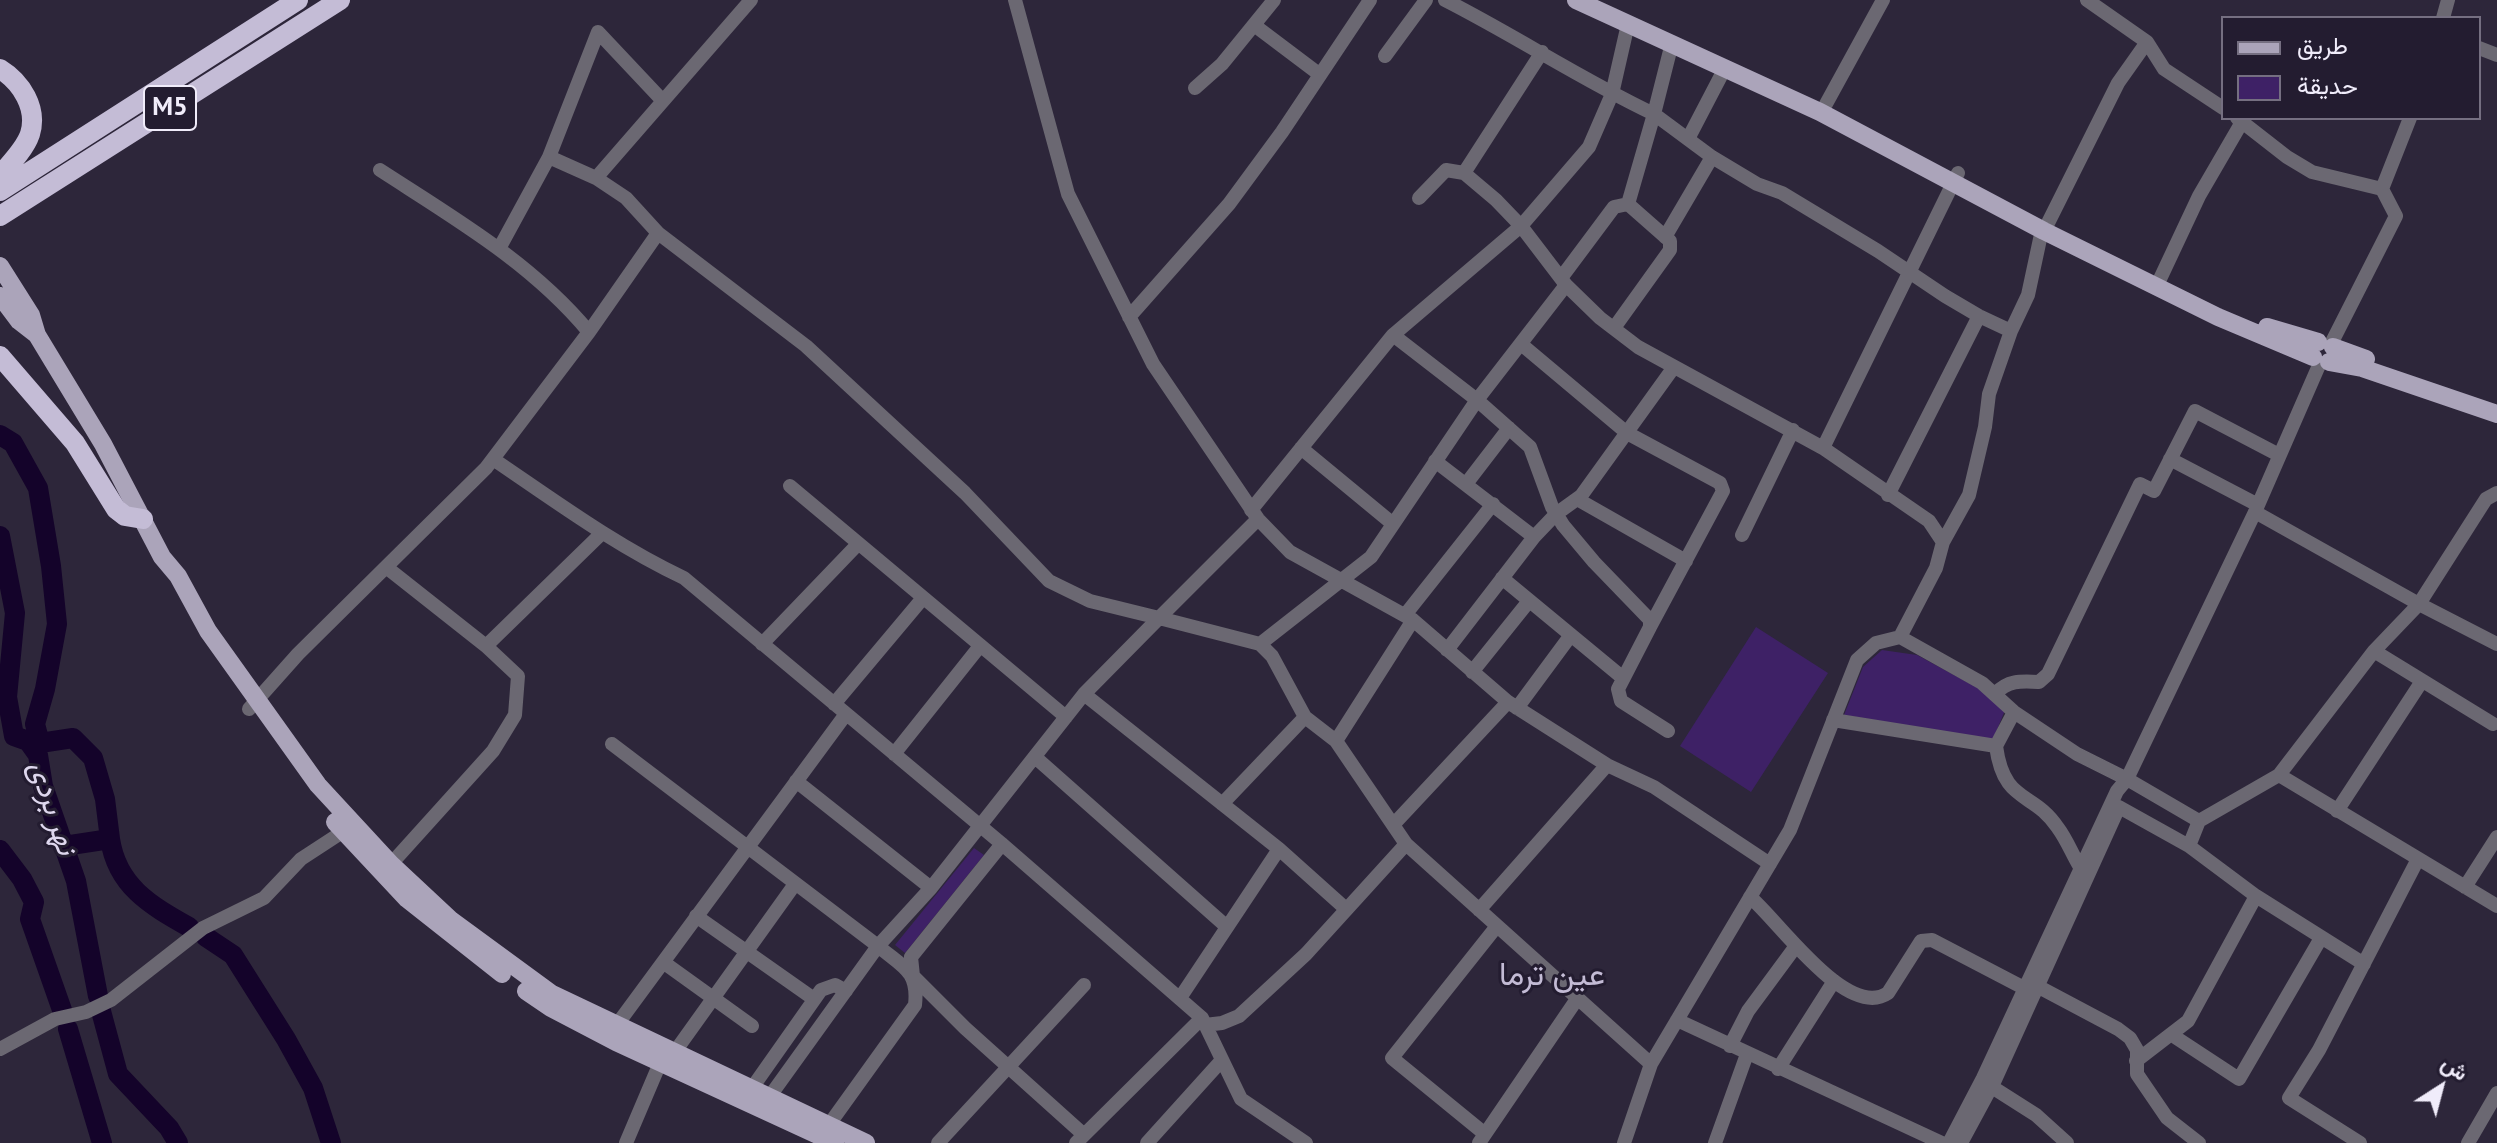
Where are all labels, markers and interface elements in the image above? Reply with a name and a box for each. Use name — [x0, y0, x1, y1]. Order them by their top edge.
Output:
legend — [2221, 16, 2481, 120]
text: طريق — [2297, 30, 2348, 61]
text: حديقة — [2297, 70, 2358, 101]
road number: M5 — [144, 86, 196, 130]
water label: نهر بردى — [20, 756, 84, 860]
district label: عين ترما — [1499, 957, 1605, 995]
north arrow — [2401, 1047, 2481, 1127]
text: ش — [2436, 1048, 2474, 1087]

